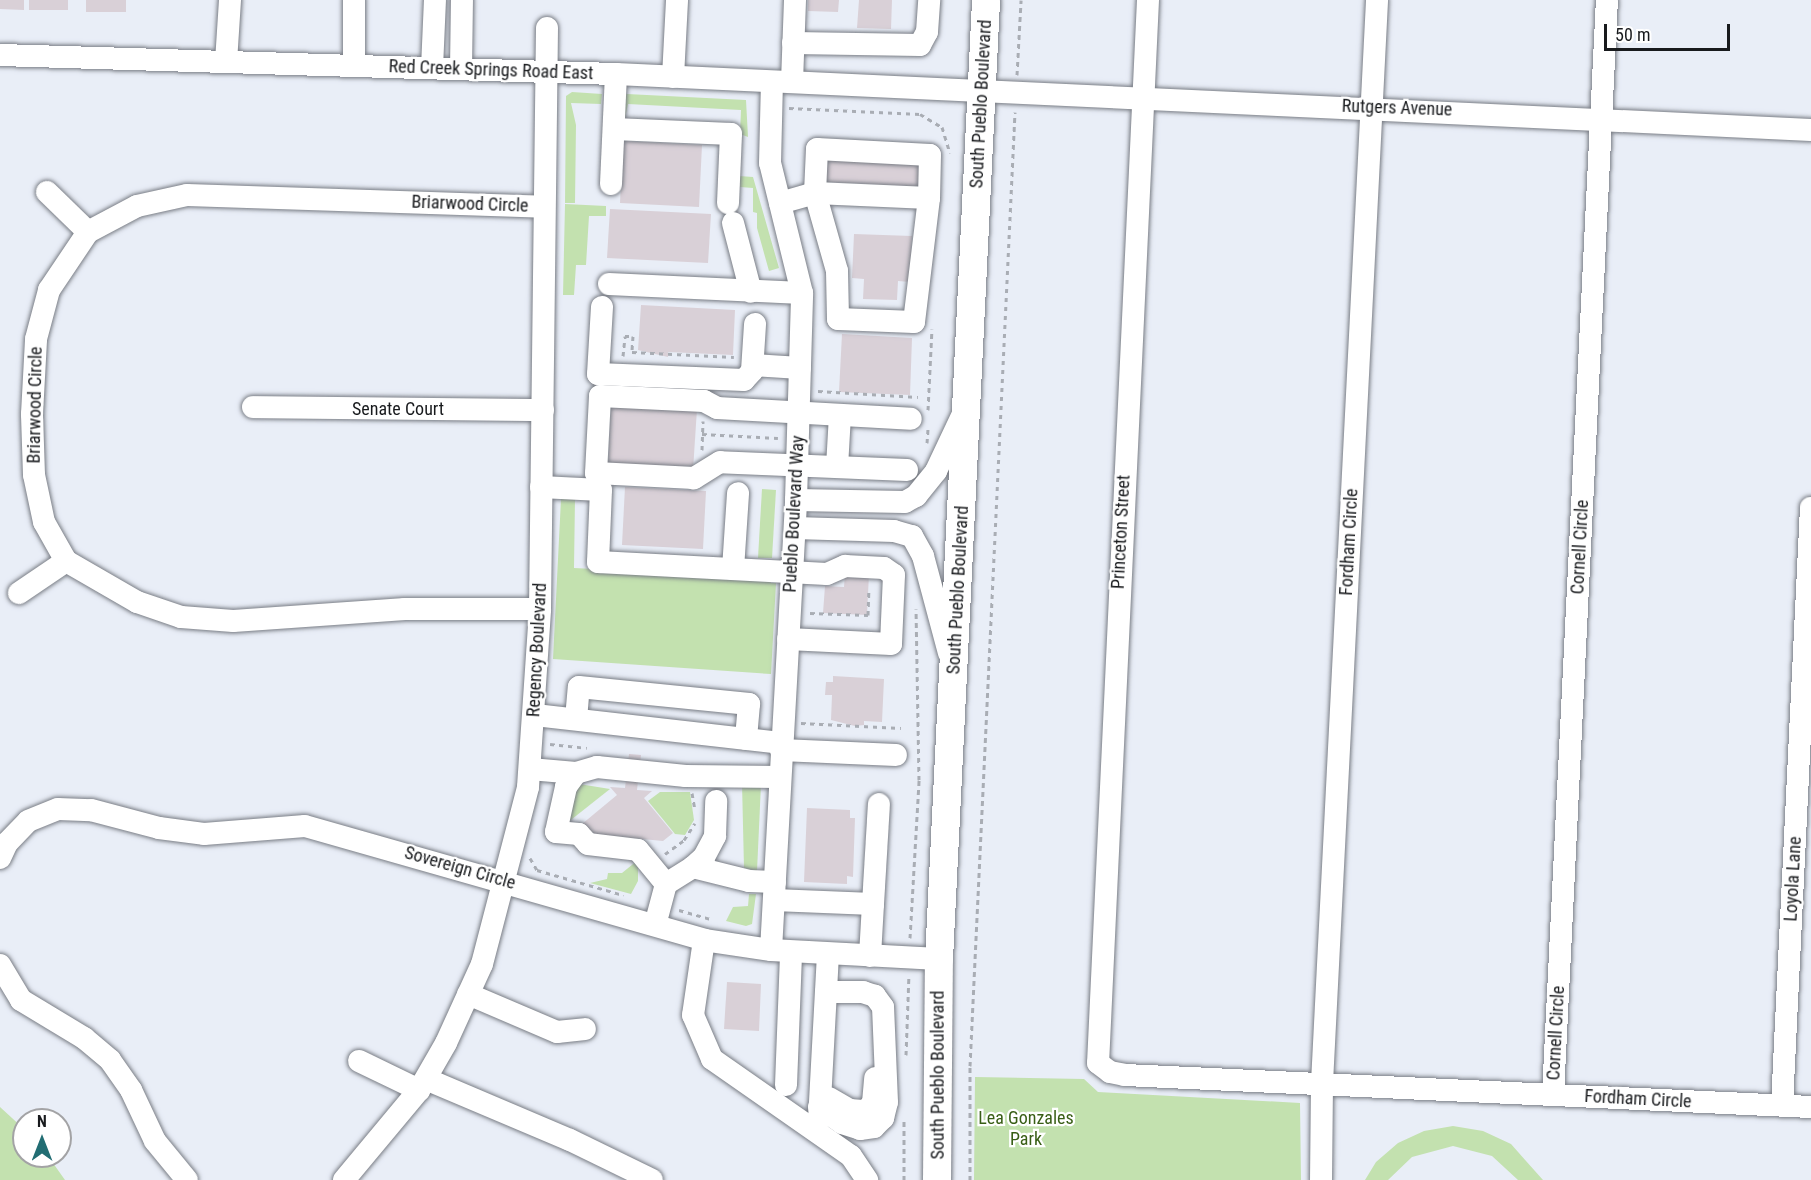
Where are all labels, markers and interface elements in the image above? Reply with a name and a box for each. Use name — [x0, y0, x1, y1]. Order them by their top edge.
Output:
scale bar — [1607, 12, 1733, 50]
street label: South Pueblo Boulevard — [966, 19, 996, 189]
text: 50 m — [1615, 24, 1650, 45]
street label: Red Creek Springs Road East — [388, 56, 594, 84]
street label: Rutgers Avenue — [1341, 95, 1453, 121]
street label: Briarwood Circle — [411, 191, 529, 217]
street label: Briarwood Circle — [23, 346, 47, 464]
street label: Senate Court — [352, 398, 444, 420]
street label: Pueblo Boulevard Way — [779, 435, 809, 593]
street label: Princeton Street — [1107, 474, 1135, 590]
street label: Fordham Circle — [1335, 488, 1363, 596]
street label: Cornell Circle — [1567, 499, 1593, 595]
street label: South Pueblo Boulevard — [943, 505, 973, 675]
street label: Regency Boulevard — [523, 582, 551, 718]
street label: Loyola Lane — [1780, 836, 1806, 922]
street label: Sovereign Circle — [402, 842, 518, 894]
street label: Cornell Circle — [1543, 985, 1569, 1081]
street label: South Pueblo Boulevard — [927, 991, 949, 1159]
street label: Fordham Circle — [1584, 1085, 1692, 1113]
north arrow — [12, 1108, 72, 1168]
park label: Lea Gonzales Park — [978, 1108, 1074, 1150]
text: N — [37, 1112, 47, 1131]

